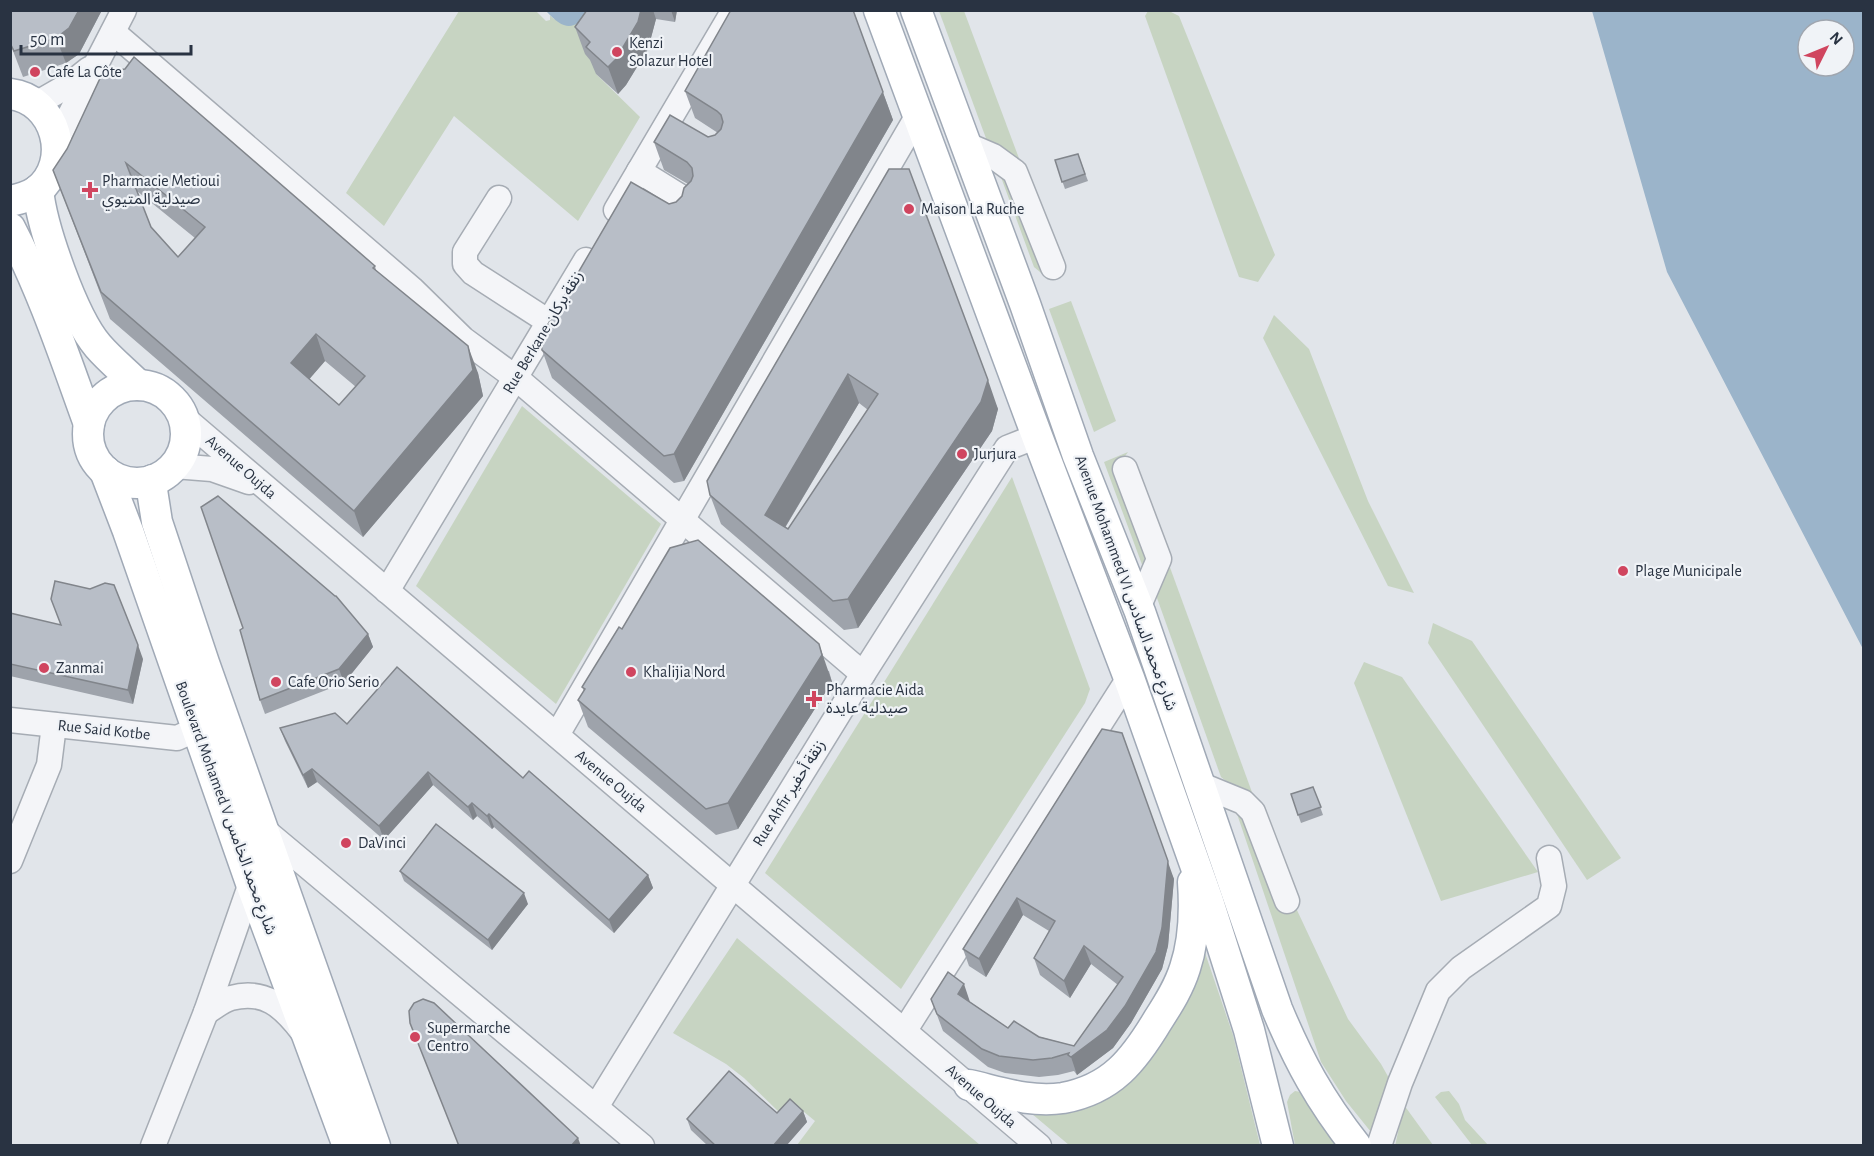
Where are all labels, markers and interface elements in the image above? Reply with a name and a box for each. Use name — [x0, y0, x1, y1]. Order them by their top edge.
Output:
scale bar — [21, 18, 190, 56]
north arrow — [1796, 18, 1856, 78]
text: N — [1827, 29, 1846, 48]
text: 50 m — [30, 31, 64, 49]
place label: Kenzi Solazur Hotel — [629, 35, 713, 69]
marker: Kenzi Solazur Hotel — [610, 45, 624, 59]
place label: Cafe La Côte — [47, 64, 122, 80]
marker: Cafe La Côte — [28, 65, 42, 79]
place label: Pharmacie Metioui صيدلية المتيوي — [102, 173, 220, 211]
marker: Pharmacie Metioui صيدلية المتيوي — [83, 183, 97, 197]
place label: Maison La Ruche — [921, 201, 1025, 217]
marker: Maison La Ruche — [902, 202, 916, 216]
street label: Rue Berkane زنقة بركان — [500, 268, 587, 397]
street label: Avenue Oujda — [202, 432, 279, 503]
place label: Jurjura — [974, 446, 1017, 463]
marker: Jurjura — [955, 447, 969, 461]
street label: Avenue Mohammed VI شارع محمد السادس — [1068, 453, 1180, 714]
place label: Plage Municipale — [1635, 563, 1742, 579]
marker: Plage Municipale — [1616, 564, 1630, 578]
place label: Zanmai — [56, 660, 104, 676]
marker: Zanmai — [37, 661, 51, 675]
place label: Khalijia Nord — [643, 664, 725, 681]
marker: Khalijia Nord — [624, 665, 638, 679]
place label: Cafe Orio Serio — [288, 674, 379, 690]
marker: Cafe Orio Serio — [269, 675, 283, 689]
street label: Boulevard Mohamed V شارع محمد الخامس — [169, 679, 279, 938]
place label: Pharmacie Aida صيدلية عايدة — [826, 682, 924, 716]
marker: Pharmacie Aida صيدلية عايدة — [807, 692, 821, 706]
street label: Rue Said Kotbe — [57, 717, 151, 743]
street label: Rue Ahfir زنقة أحفير — [748, 736, 829, 850]
street label: Avenue Oujda — [572, 747, 650, 816]
place label: DaVinci — [358, 835, 406, 851]
marker: DaVinci — [339, 836, 353, 850]
place label: Supermarche Centro — [427, 1020, 510, 1054]
marker: Supermarche Centro — [408, 1030, 422, 1044]
street label: Avenue Oujda — [942, 1061, 1019, 1132]

